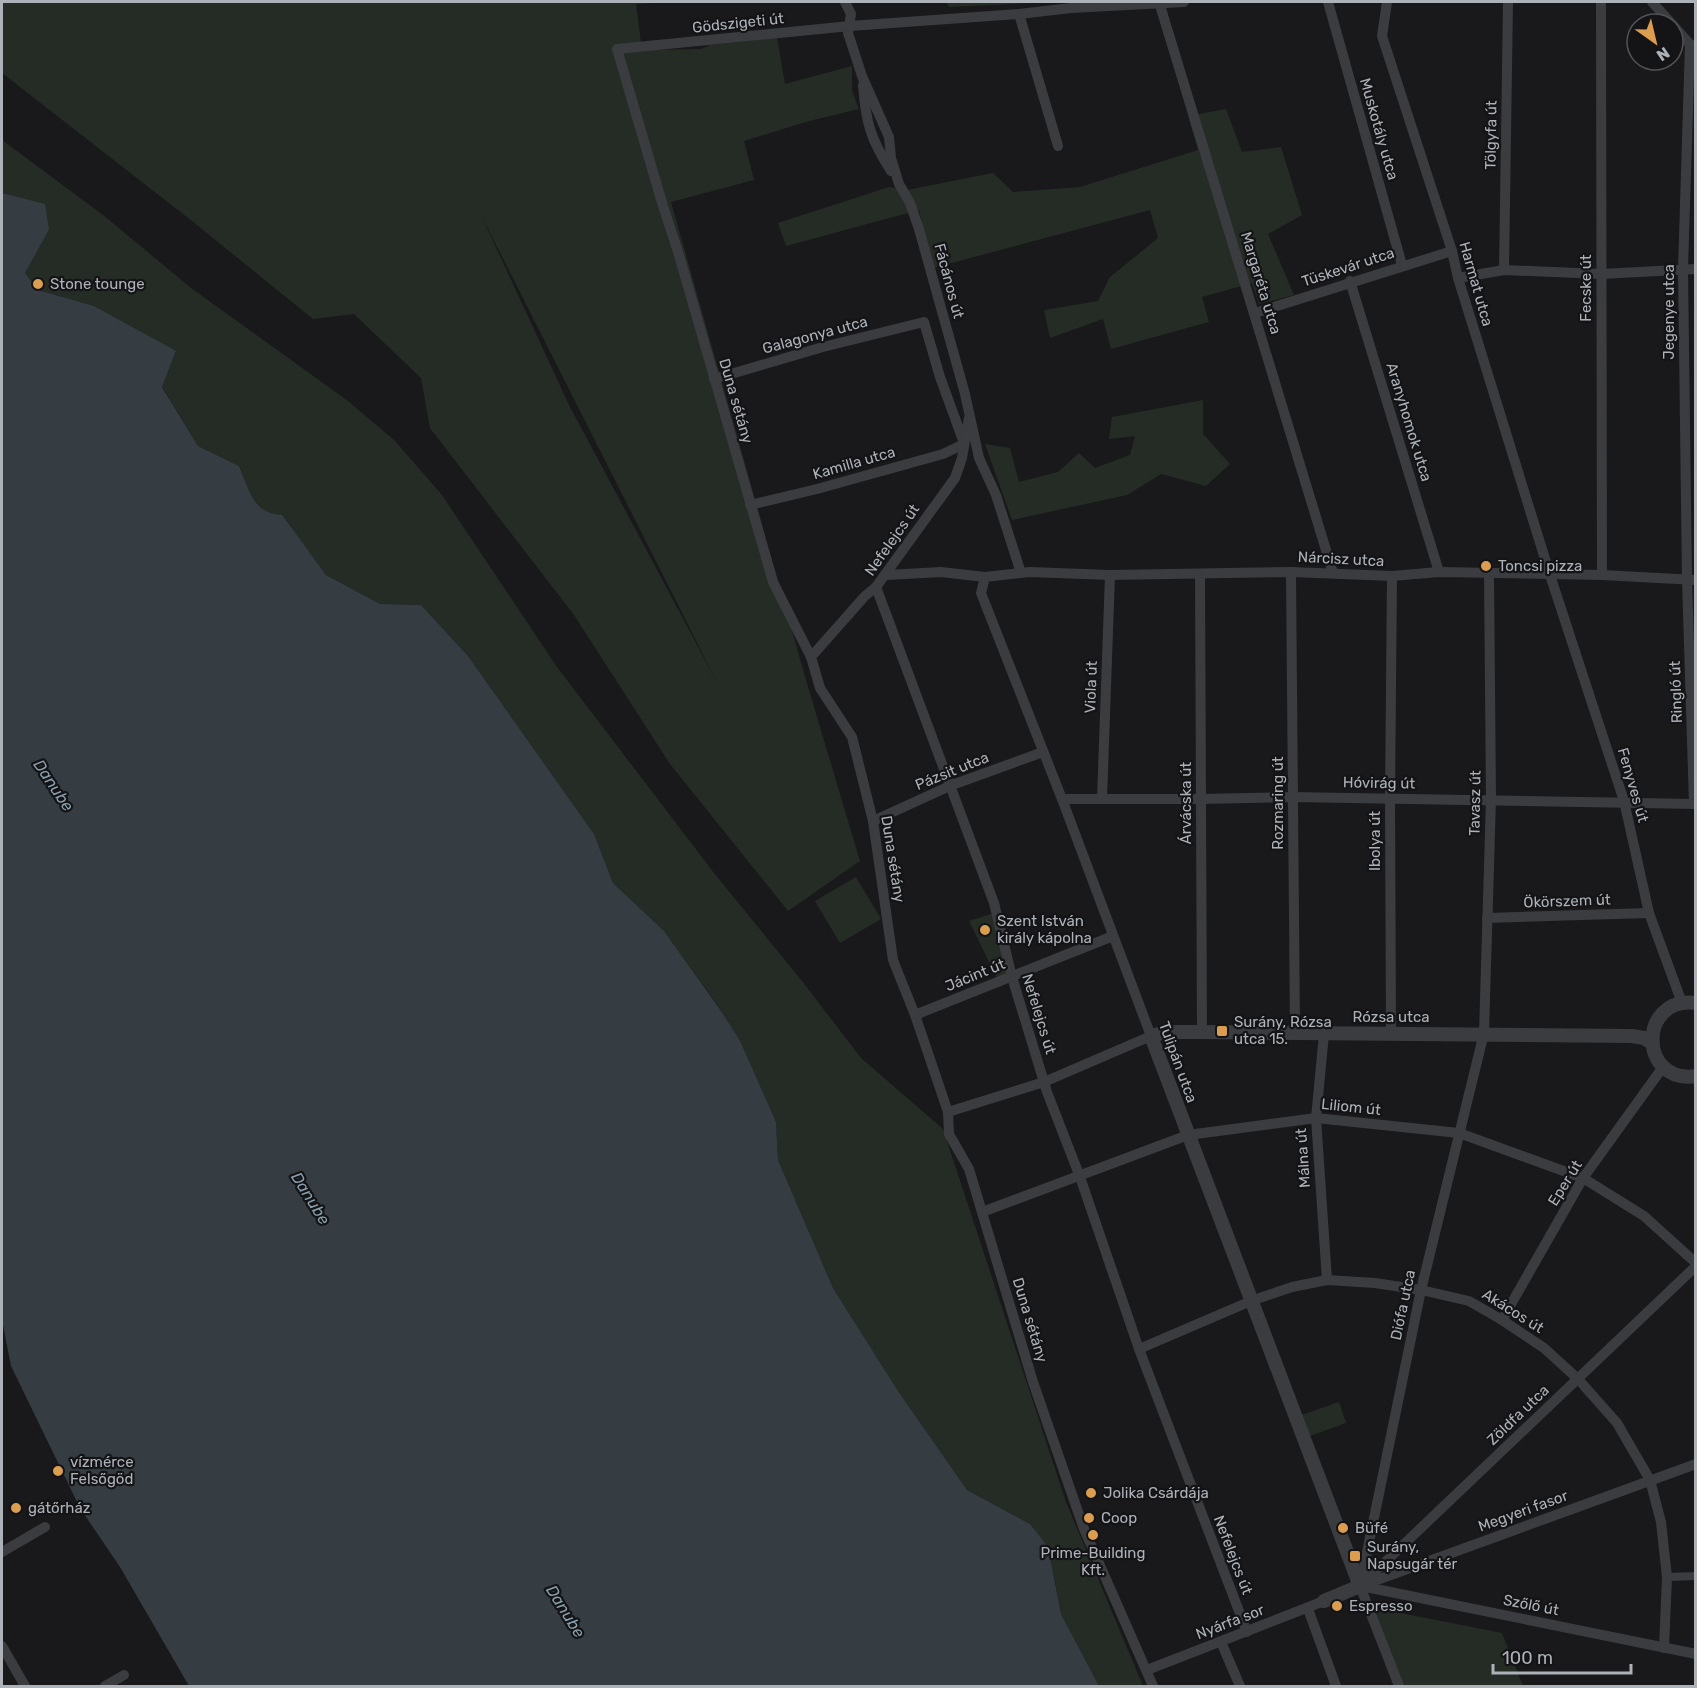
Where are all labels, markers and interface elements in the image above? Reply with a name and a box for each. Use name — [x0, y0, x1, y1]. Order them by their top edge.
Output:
street label: Gödszigeti út — [691, 9, 785, 37]
north arrow — [1625, 12, 1685, 72]
text: N — [1653, 43, 1673, 65]
street label: Muskotály utca — [1356, 76, 1402, 182]
street label: Tölgyfa út — [1481, 100, 1501, 170]
street label: Margaréta utca — [1237, 230, 1285, 336]
street label: Harmat utca — [1455, 240, 1497, 328]
street label: Fácános út — [930, 241, 968, 321]
street label: Tüskevár utca — [1299, 244, 1397, 290]
street label: Fecske út — [1577, 254, 1595, 322]
street label: Jegenye utca — [1660, 264, 1678, 360]
place label: Stone tounge — [50, 275, 145, 293]
marker: Stone tounge — [31, 277, 45, 291]
street label: Galagonya utca — [760, 312, 870, 358]
street label: Duna sétány — [715, 356, 757, 446]
street label: Aranyhomok utca — [1382, 360, 1436, 484]
street label: Kamilla utca — [811, 443, 897, 483]
street label: Nefelejcs út — [861, 501, 923, 579]
street label: Nárcisz utca — [1297, 548, 1385, 570]
place label: Toncsi pizza — [1498, 557, 1582, 575]
marker: Toncsi pizza — [1479, 559, 1493, 573]
street label: Viola út — [1081, 660, 1101, 714]
street label: Ringló út — [1666, 660, 1686, 723]
street label: Fenyves út — [1614, 746, 1652, 825]
street label: Pázsit utca — [913, 748, 991, 794]
water label: Danube — [29, 756, 78, 815]
street label: Rozmaring út — [1269, 756, 1287, 850]
street label: Árvácska út — [1177, 762, 1195, 844]
street label: Tavasz út — [1465, 770, 1485, 836]
street label: Hóvirág út — [1343, 773, 1415, 793]
street label: Ibolya út — [1366, 811, 1384, 871]
street label: Duna sétány — [877, 814, 909, 904]
street label: Ökörszem út — [1523, 890, 1611, 912]
place label: Szent István király kápolna — [997, 912, 1092, 947]
marker: Szent István király kápolna — [978, 923, 992, 937]
street label: Jácint út — [942, 955, 1008, 995]
street label: Nefelejcs út — [1018, 972, 1060, 1057]
street label: Rózsa utca — [1353, 1008, 1429, 1026]
place label: Surány, Rózsa utca 15. — [1234, 1013, 1332, 1048]
street label: Tulipán utca — [1155, 1019, 1201, 1105]
marker: Surány, Rózsa utca 15. — [1215, 1024, 1229, 1038]
street label: Liliom út — [1320, 1095, 1382, 1119]
street label: Málna út — [1292, 1127, 1314, 1188]
street label: Eper út — [1544, 1157, 1586, 1209]
water label: Danube — [287, 1169, 334, 1228]
street label: Diófa utca — [1387, 1268, 1419, 1342]
street label: Duna sétány — [1009, 1275, 1051, 1365]
street label: Akácos út — [1479, 1285, 1547, 1337]
street label: Zöldfa utca — [1483, 1381, 1553, 1449]
place label: vízmérce Felsőgöd — [70, 1453, 134, 1488]
marker: vízmérce Felsőgöd — [51, 1464, 65, 1478]
place label: Jolika Csárdája — [1103, 1484, 1209, 1502]
marker: Jolika Csárdája — [1084, 1486, 1098, 1500]
street label: Megyeri fasor — [1476, 1486, 1571, 1536]
place label: gátőrház — [28, 1499, 91, 1517]
marker: gátőrház — [9, 1501, 23, 1515]
place label: Coop — [1101, 1509, 1137, 1527]
marker: Coop — [1082, 1511, 1096, 1525]
street label: Nefelejcs út — [1210, 1513, 1256, 1597]
place label: Büfé — [1355, 1519, 1388, 1537]
marker: Büfé — [1336, 1521, 1350, 1535]
marker: Prime-Building Kft. — [1086, 1528, 1100, 1542]
place label: Surány, Napsugár tér — [1367, 1538, 1458, 1573]
place label: Prime-Building Kft. — [1041, 1544, 1145, 1579]
marker: Surány, Napsugár tér — [1348, 1549, 1362, 1563]
water label: Danube — [542, 1582, 589, 1641]
street label: Szőlő út — [1502, 1591, 1560, 1619]
place label: Espresso — [1349, 1597, 1413, 1615]
marker: Espresso — [1330, 1599, 1344, 1613]
street label: Nyárfa sor — [1193, 1601, 1267, 1643]
scale bar — [1493, 1637, 1631, 1675]
text: 100 m — [1502, 1647, 1553, 1669]

